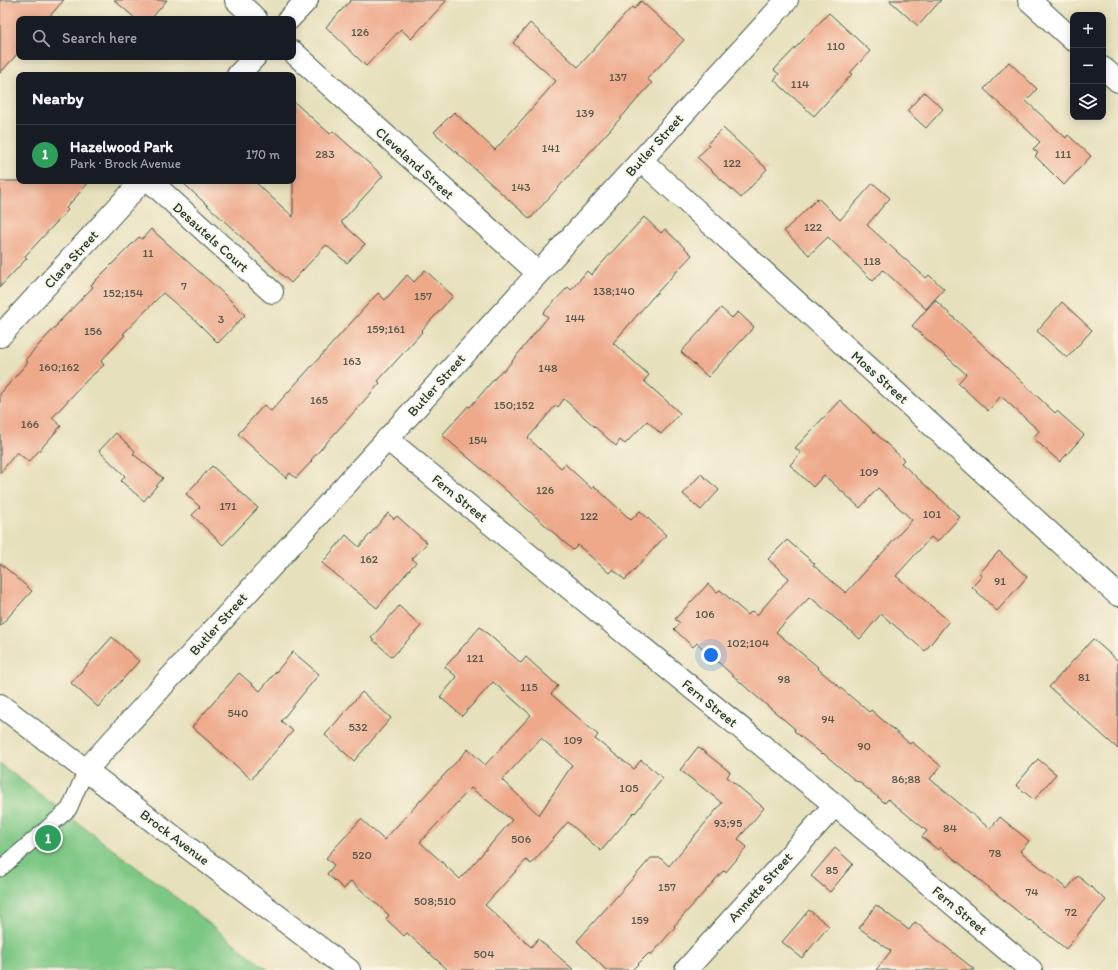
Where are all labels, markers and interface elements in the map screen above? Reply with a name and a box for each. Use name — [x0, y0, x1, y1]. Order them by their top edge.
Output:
map controls — [1070, 12, 1106, 120]
button: + — [1070, 12, 1106, 48]
search box — [16, 16, 296, 60]
house number: 126 — [351, 25, 369, 39]
icon: search — [30, 27, 52, 49]
text: Search here — [62, 29, 137, 47]
house number: 110 — [827, 39, 845, 53]
button: − — [1070, 48, 1106, 84]
house number: 137 — [609, 70, 627, 84]
house number: 114 — [791, 77, 809, 91]
button: layers — [1070, 84, 1106, 120]
text: Nearby — [32, 88, 84, 108]
house number: 139 — [576, 106, 594, 120]
street label: Butler Street — [622, 110, 687, 180]
street label: Cleveland Street — [372, 124, 457, 203]
text: Hazelwood Park — [70, 138, 173, 156]
house number: 141 — [542, 141, 561, 155]
text: 1 — [42, 147, 48, 162]
text: 170 m — [246, 147, 280, 162]
house number: 283 — [315, 147, 335, 161]
house number: 111 — [1055, 147, 1072, 161]
text: Park · Brock Avenue — [70, 156, 181, 171]
house number: 122 — [723, 156, 742, 170]
house number: 143 — [511, 180, 531, 194]
street label: Desautels Court — [169, 199, 252, 276]
house number: 122 — [804, 220, 823, 234]
street label: Clara Street — [41, 227, 102, 292]
house number: 11 — [142, 246, 154, 260]
house number: 118 — [863, 254, 881, 268]
house number: 7 — [181, 279, 187, 293]
house number: 138;140 — [593, 284, 635, 298]
house number: 152;154 — [103, 286, 143, 300]
house number: 157 — [414, 289, 432, 303]
house number: 144 — [565, 311, 585, 325]
house number: 3 — [218, 312, 225, 326]
house number: 159;161 — [367, 322, 406, 336]
house number: 156 — [84, 324, 102, 338]
street label: Moss Street — [848, 347, 912, 407]
street label: Butler Street — [404, 350, 469, 420]
house number: 163 — [343, 354, 362, 368]
house number: 160;162 — [39, 360, 80, 374]
house number: 148 — [538, 361, 558, 375]
house number: 165 — [310, 393, 328, 407]
house number: 150;152 — [494, 398, 535, 412]
house number: 166 — [21, 417, 39, 431]
house number: 154 — [468, 433, 488, 447]
house number: 109 — [859, 465, 879, 479]
street label: Fern Street — [428, 471, 491, 526]
house number: 126 — [536, 483, 554, 497]
house number: 171 — [219, 499, 237, 513]
house number: 101 — [923, 507, 942, 521]
house number: 122 — [580, 509, 599, 523]
house number: 162 — [360, 552, 379, 566]
house number: 91 — [994, 574, 1006, 588]
street label: Butler Street — [186, 589, 251, 659]
house number: 106 — [695, 607, 715, 621]
house number: 102;104 — [727, 636, 769, 650]
your location — [701, 645, 721, 665]
house number: 121 — [466, 651, 484, 665]
house number: 81 — [1078, 670, 1090, 684]
house number: 98 — [778, 672, 791, 686]
street label: Fern Street — [678, 676, 741, 731]
house number: 115 — [520, 680, 538, 694]
house number: 540 — [228, 706, 248, 720]
house number: 94 — [821, 712, 835, 726]
house number: 532 — [348, 720, 368, 734]
house number: 109 — [563, 733, 583, 747]
house number: 90 — [857, 739, 871, 753]
house number: 86;88 — [891, 772, 921, 786]
house number: 105 — [619, 781, 639, 795]
street label: Brock Avenue — [137, 806, 213, 869]
house number: 93;95 — [714, 816, 742, 830]
house number: 84 — [943, 821, 957, 835]
pin: 1 — [35, 823, 61, 853]
house number: 506 — [511, 832, 531, 846]
house number: 78 — [989, 846, 1002, 860]
house number: 520 — [352, 848, 372, 862]
street label: Annette Street — [725, 849, 796, 926]
house number: 85 — [826, 863, 838, 877]
house number: 157 — [658, 880, 676, 894]
street label: Fern Street — [929, 882, 991, 938]
house number: 74 — [1025, 885, 1039, 899]
house number: 508;510 — [414, 894, 456, 908]
house number: 72 — [1065, 905, 1078, 919]
house number: 159 — [631, 913, 649, 927]
house number: 504 — [474, 947, 494, 961]

